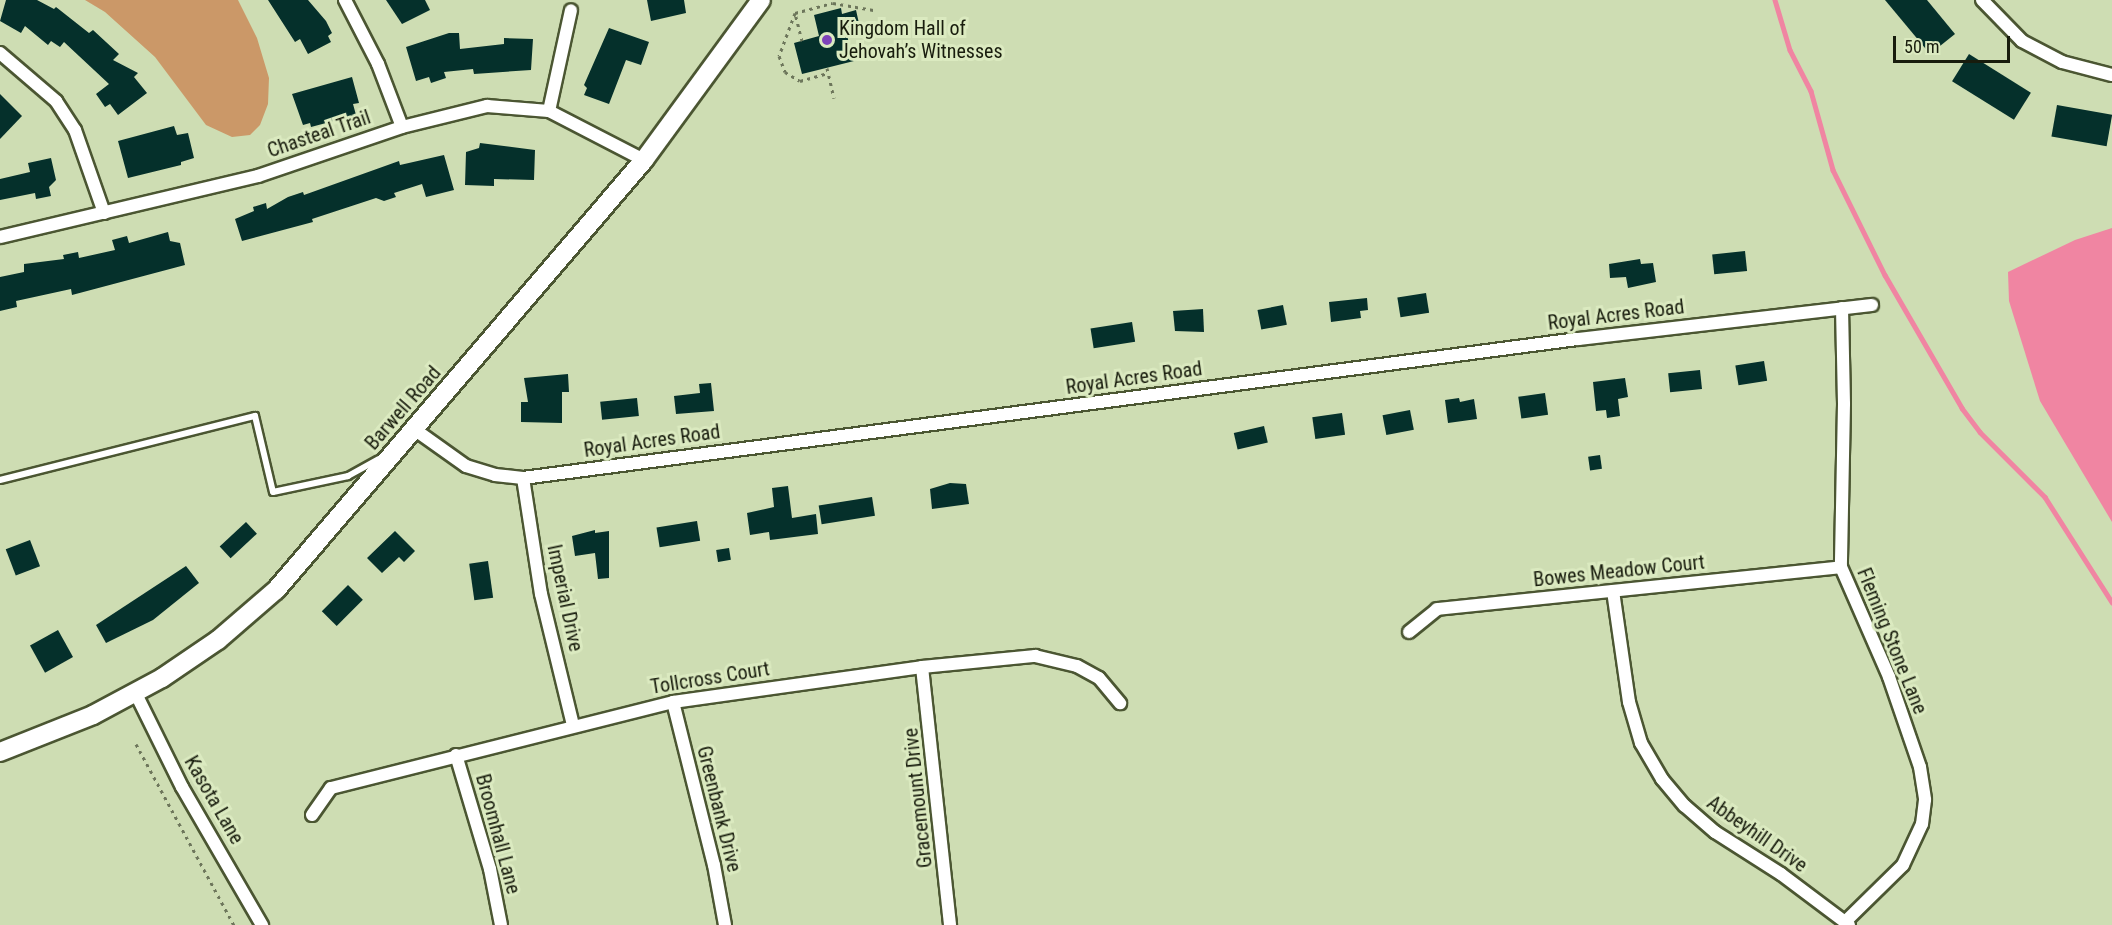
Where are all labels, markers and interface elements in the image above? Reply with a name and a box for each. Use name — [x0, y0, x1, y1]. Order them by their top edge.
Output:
place label: Kingdom Hall of Jehovah’s Witnesses — [839, 16, 1003, 63]
scale bar — [1896, 24, 2013, 62]
marker: Kingdom Hall of Jehovah’s Witnesses — [820, 33, 834, 47]
text: 50 m — [1904, 36, 1939, 57]
street label: Chasteal Trail — [264, 105, 374, 163]
street label: Royal Acres Road — [1546, 295, 1686, 335]
street label: Royal Acres Road — [1064, 357, 1204, 399]
street label: Barwell Road — [360, 361, 446, 455]
street label: Royal Acres Road — [582, 420, 722, 462]
street label: Imperial Drive — [542, 542, 588, 654]
street label: Bowes Meadow Court — [1532, 550, 1706, 592]
street label: Fleming Stone Lane — [1852, 565, 1932, 717]
street label: Tollcross Court — [649, 657, 771, 699]
street label: Gracemount Drive — [899, 727, 937, 869]
street label: Greenbank Drive — [692, 744, 746, 874]
street label: Kasota Lane — [179, 752, 249, 848]
street label: Broomhall Lane — [470, 771, 526, 897]
street label: Abbeyhill Drive — [1702, 791, 1812, 877]

